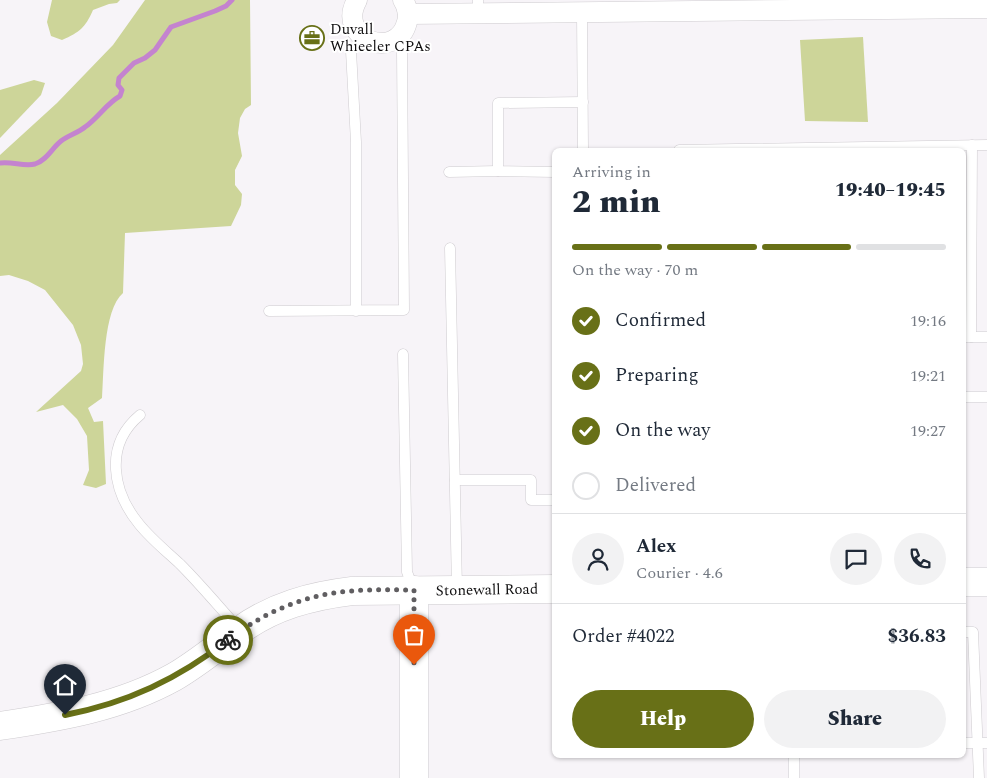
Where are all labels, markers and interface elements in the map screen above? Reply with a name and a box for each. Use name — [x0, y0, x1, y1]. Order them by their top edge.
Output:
place label: Duvall Whieeler CPAs — [330, 18, 431, 58]
office icon: Duvall Whieeler CPAs — [299, 25, 325, 51]
text: Arriving in — [572, 160, 651, 184]
text: 19:40–19:45 — [835, 176, 946, 205]
text: 2 min — [572, 178, 660, 227]
text: On the way · 70 m — [572, 258, 698, 282]
text: Confirmed — [615, 306, 706, 335]
icon: check — [572, 307, 600, 335]
text: 19:16 — [910, 309, 946, 333]
text: Preparing — [615, 361, 699, 390]
icon: check — [572, 362, 600, 390]
text: 19:21 — [910, 364, 946, 388]
text: On the way — [615, 416, 711, 445]
icon: check — [572, 417, 600, 445]
text: 19:27 — [910, 419, 946, 443]
text: Delivered — [615, 471, 696, 500]
text: Alex — [636, 532, 677, 561]
button: person — [572, 533, 624, 585]
button: chat — [830, 533, 882, 585]
button: phone — [894, 533, 946, 585]
text: Courier · 4.6 — [636, 561, 723, 585]
street label: Stonewall Road — [436, 578, 538, 602]
pin — [393, 614, 435, 665]
courier — [203, 615, 253, 665]
icon: bag — [400, 621, 428, 649]
text: Order #4022 — [572, 622, 675, 651]
text: $36.83 — [888, 622, 946, 651]
icon: bike — [214, 626, 242, 654]
pin — [44, 664, 86, 715]
icon: home — [51, 671, 79, 699]
button: Help — [572, 690, 754, 748]
button: Share — [764, 690, 946, 748]

